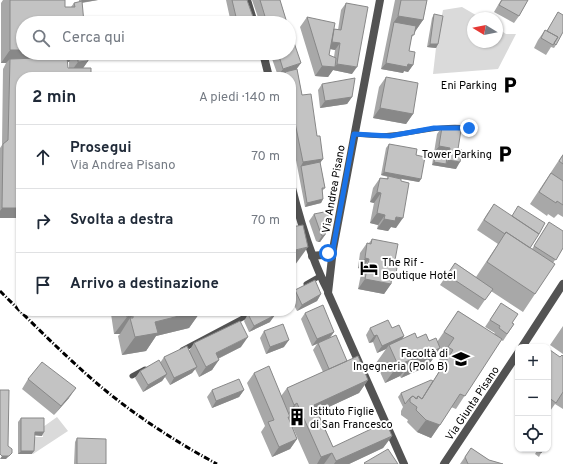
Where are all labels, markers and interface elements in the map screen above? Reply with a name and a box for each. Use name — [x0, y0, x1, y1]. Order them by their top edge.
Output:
north arrow — [467, 12, 503, 48]
search box — [16, 16, 296, 60]
icon: search — [30, 27, 52, 49]
text: Cerca qui — [62, 29, 125, 48]
parking icon: Eni Parking — [500, 75, 520, 95]
place label: Eni Parking — [441, 79, 497, 93]
text: 2 min — [32, 87, 76, 109]
text: A piedi · 140 m — [199, 90, 280, 106]
route end — [460, 119, 478, 137]
text: Prosegui — [70, 139, 131, 158]
street label: Via Andrea Pisano — [319, 144, 349, 234]
parking icon: Tower Parking — [495, 144, 515, 164]
icon: ahead — [32, 146, 54, 168]
place label: Tower Parking — [422, 148, 492, 162]
text: 70 m — [251, 149, 280, 165]
text: Via Andrea Pisano — [70, 158, 176, 174]
icon: right — [32, 210, 54, 232]
text: Svolta a destra — [70, 211, 173, 230]
text: 70 m — [251, 213, 280, 229]
route start — [319, 244, 337, 262]
place label: The Rif - Boutique Hotel — [382, 256, 456, 283]
hotel icon: The Rif - Boutique Hotel — [359, 258, 379, 278]
icon: arrive — [32, 274, 54, 296]
text: Arrivo a destinazione — [70, 275, 219, 294]
map controls — [515, 344, 551, 452]
button: + — [515, 344, 551, 380]
place label: Facoltà di Ingegneria (Polo B) — [353, 347, 448, 374]
school or university icon: Facoltà di Ingegneria (Polo B) — [451, 349, 471, 369]
street label: Via Giunta Pisano — [443, 364, 503, 443]
button: − — [515, 380, 551, 416]
place label: Istituto Figlie di San Francesco — [310, 405, 393, 432]
building icon: Istituto Figlie di San Francesco — [287, 407, 307, 427]
button: locate — [515, 416, 551, 452]

